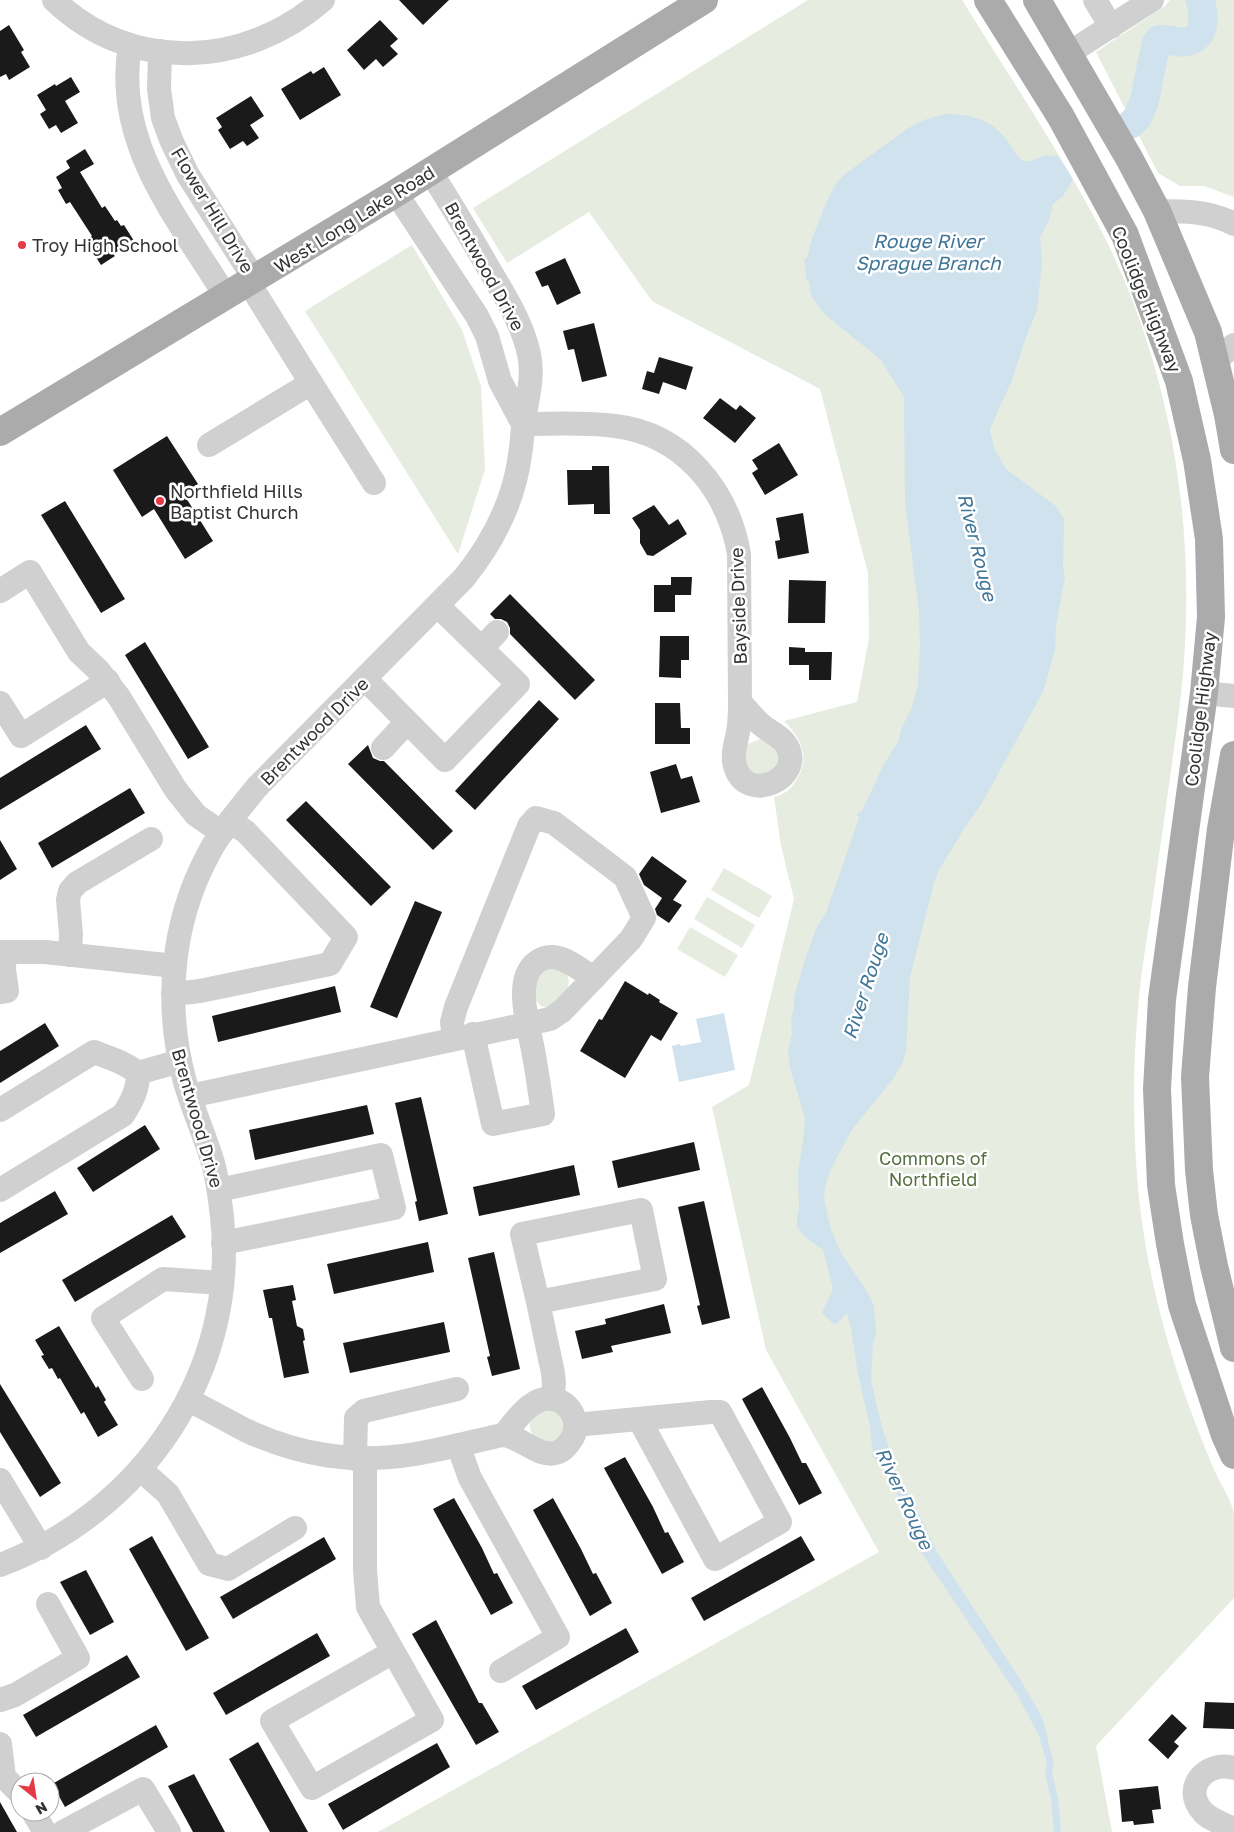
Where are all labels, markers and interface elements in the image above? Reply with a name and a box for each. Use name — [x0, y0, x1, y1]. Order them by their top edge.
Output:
street label: Flower Hill Drive — [167, 143, 259, 277]
street label: West Long Lake Road — [270, 161, 438, 277]
street label: Brentwood Drive — [441, 198, 529, 334]
street label: Coolidge Highway — [1108, 223, 1186, 375]
water label: Rouge River Sprague Branch — [855, 229, 1002, 274]
place label: Troy High School — [32, 234, 179, 256]
marker: Troy High School — [16, 239, 28, 251]
place label: Northfield Hills Baptist Church — [170, 480, 303, 523]
water label: River Rouge — [954, 491, 1003, 605]
marker: Northfield Hills Baptist Church — [154, 495, 166, 507]
street label: Bayside Drive — [725, 547, 751, 665]
street label: Coolidge Highway — [1180, 630, 1220, 788]
street label: Brentwood Drive — [255, 672, 373, 790]
water label: River Rouge — [837, 928, 894, 1042]
street label: Brentwood Drive — [168, 1046, 228, 1190]
park label: Commons of Northfield — [879, 1147, 987, 1190]
water label: River Rouge — [871, 1443, 939, 1554]
north arrow — [10, 1772, 60, 1822]
text: N — [33, 1799, 51, 1819]

